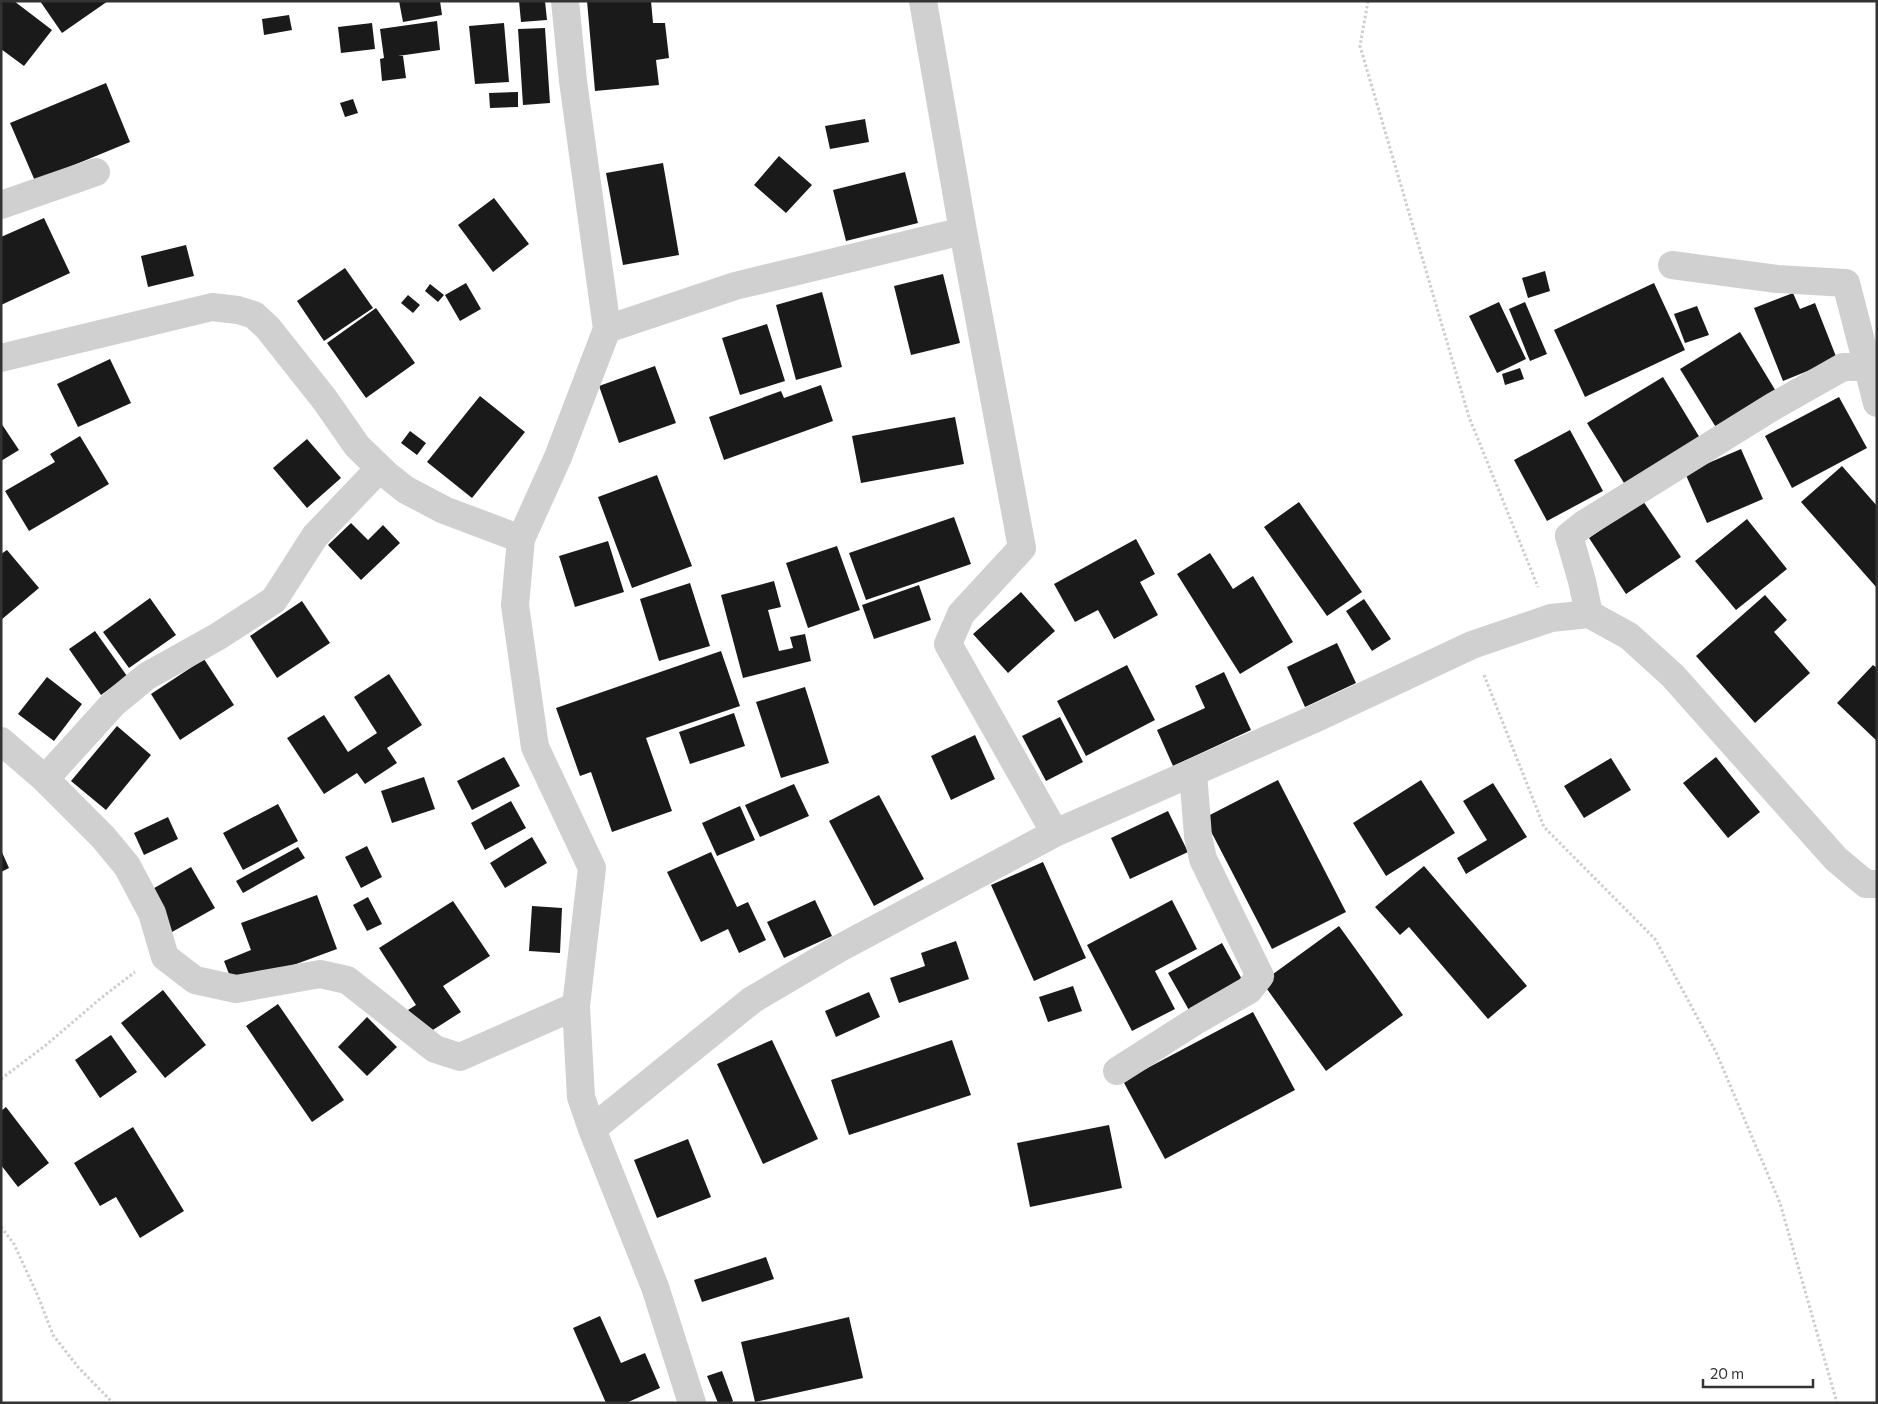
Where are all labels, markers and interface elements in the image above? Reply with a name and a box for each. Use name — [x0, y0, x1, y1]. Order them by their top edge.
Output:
scale bar — [1703, 1356, 1813, 1388]
text: 20 m — [1710, 1364, 1744, 1382]

